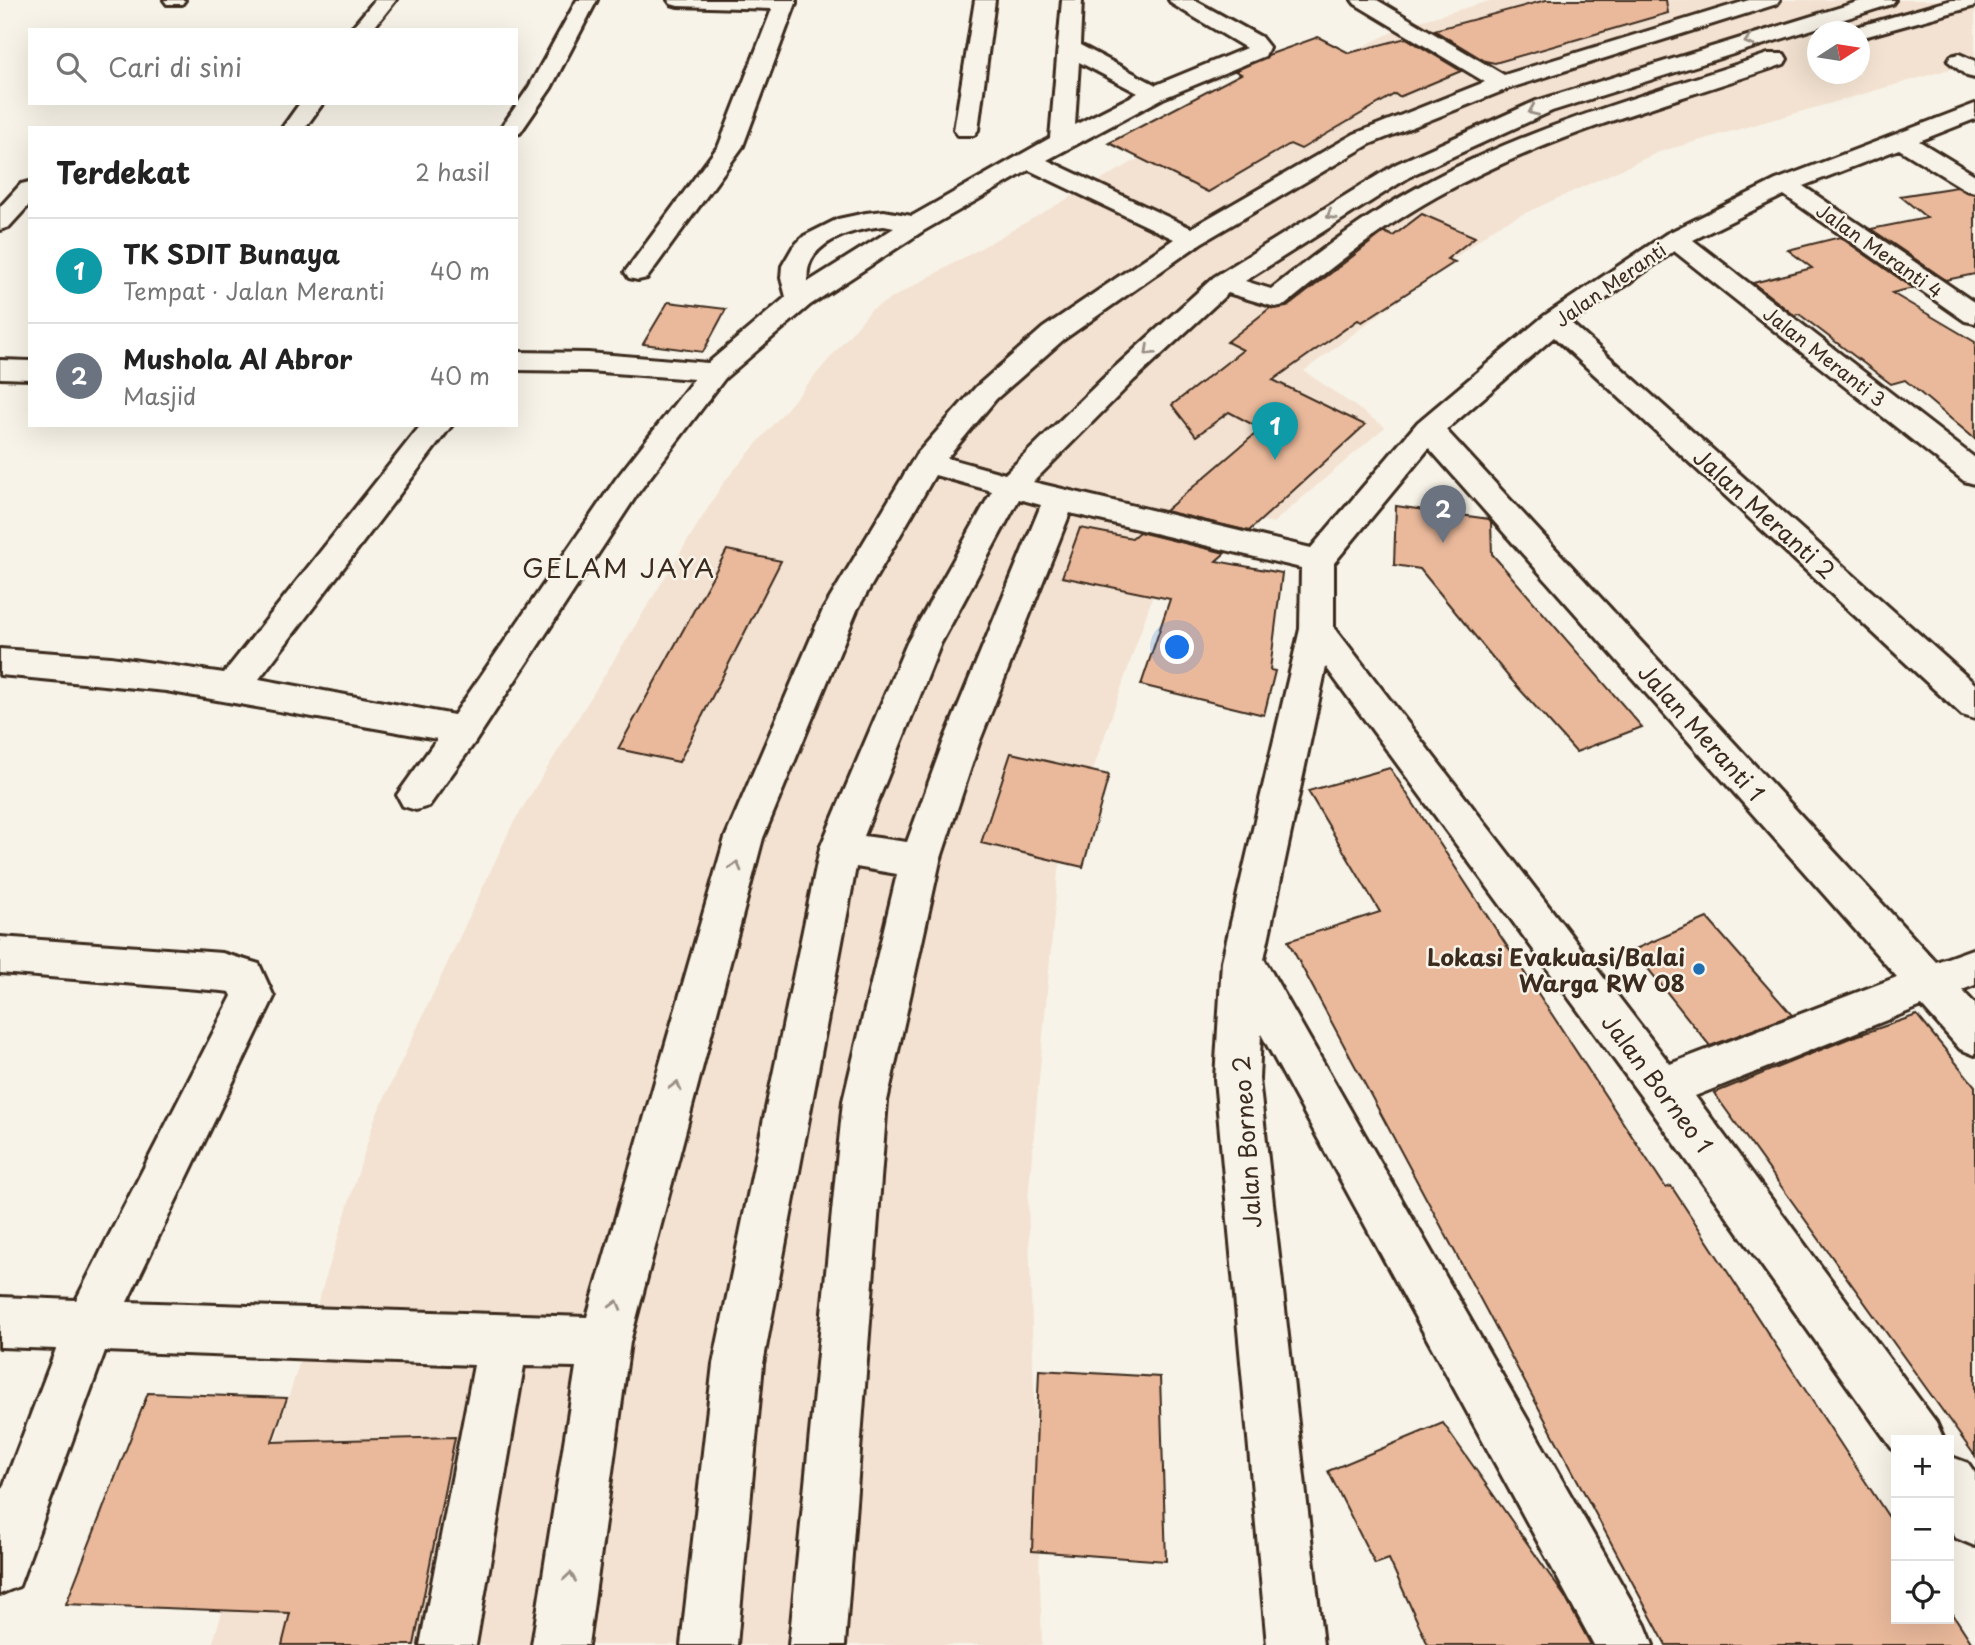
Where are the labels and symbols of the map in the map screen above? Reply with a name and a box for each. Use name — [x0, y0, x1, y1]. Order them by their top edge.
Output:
north arrow — [1807, 21, 1870, 84]
one-way arrow — [1743, 33, 1756, 47]
one-way arrow — [1527, 103, 1540, 117]
street label: Jalan Meranti 4 — [1811, 196, 1949, 304]
one-way arrow — [1326, 207, 1339, 220]
street label: Jalan Meranti — [1549, 235, 1671, 333]
street label: Jalan Meranti 3 — [1758, 299, 1892, 413]
one-way arrow — [1144, 343, 1157, 355]
pin: 1 — [1252, 402, 1298, 460]
street label: Jalan Meranti 2 — [1686, 439, 1844, 587]
pin: 2 — [1420, 485, 1466, 543]
district label: GELAM JAYA — [522, 548, 716, 587]
your location — [1160, 630, 1194, 664]
street label: Jalan Meranti 1 — [1630, 655, 1774, 809]
one-way arrow — [728, 860, 742, 872]
place label: Lokasi Evakuasi/Balai Warga RW 08 — [1427, 939, 1685, 1000]
marker: Lokasi Evakuasi/Balai Warga RW 08 — [1691, 961, 1707, 977]
street label: Jalan Borneo 1 — [1594, 1006, 1722, 1160]
street label: Jalan Borneo 2 — [1223, 1055, 1269, 1229]
one-way arrow — [667, 1080, 682, 1092]
one-way arrow — [607, 1299, 622, 1311]
one-way arrow — [562, 1572, 577, 1583]

